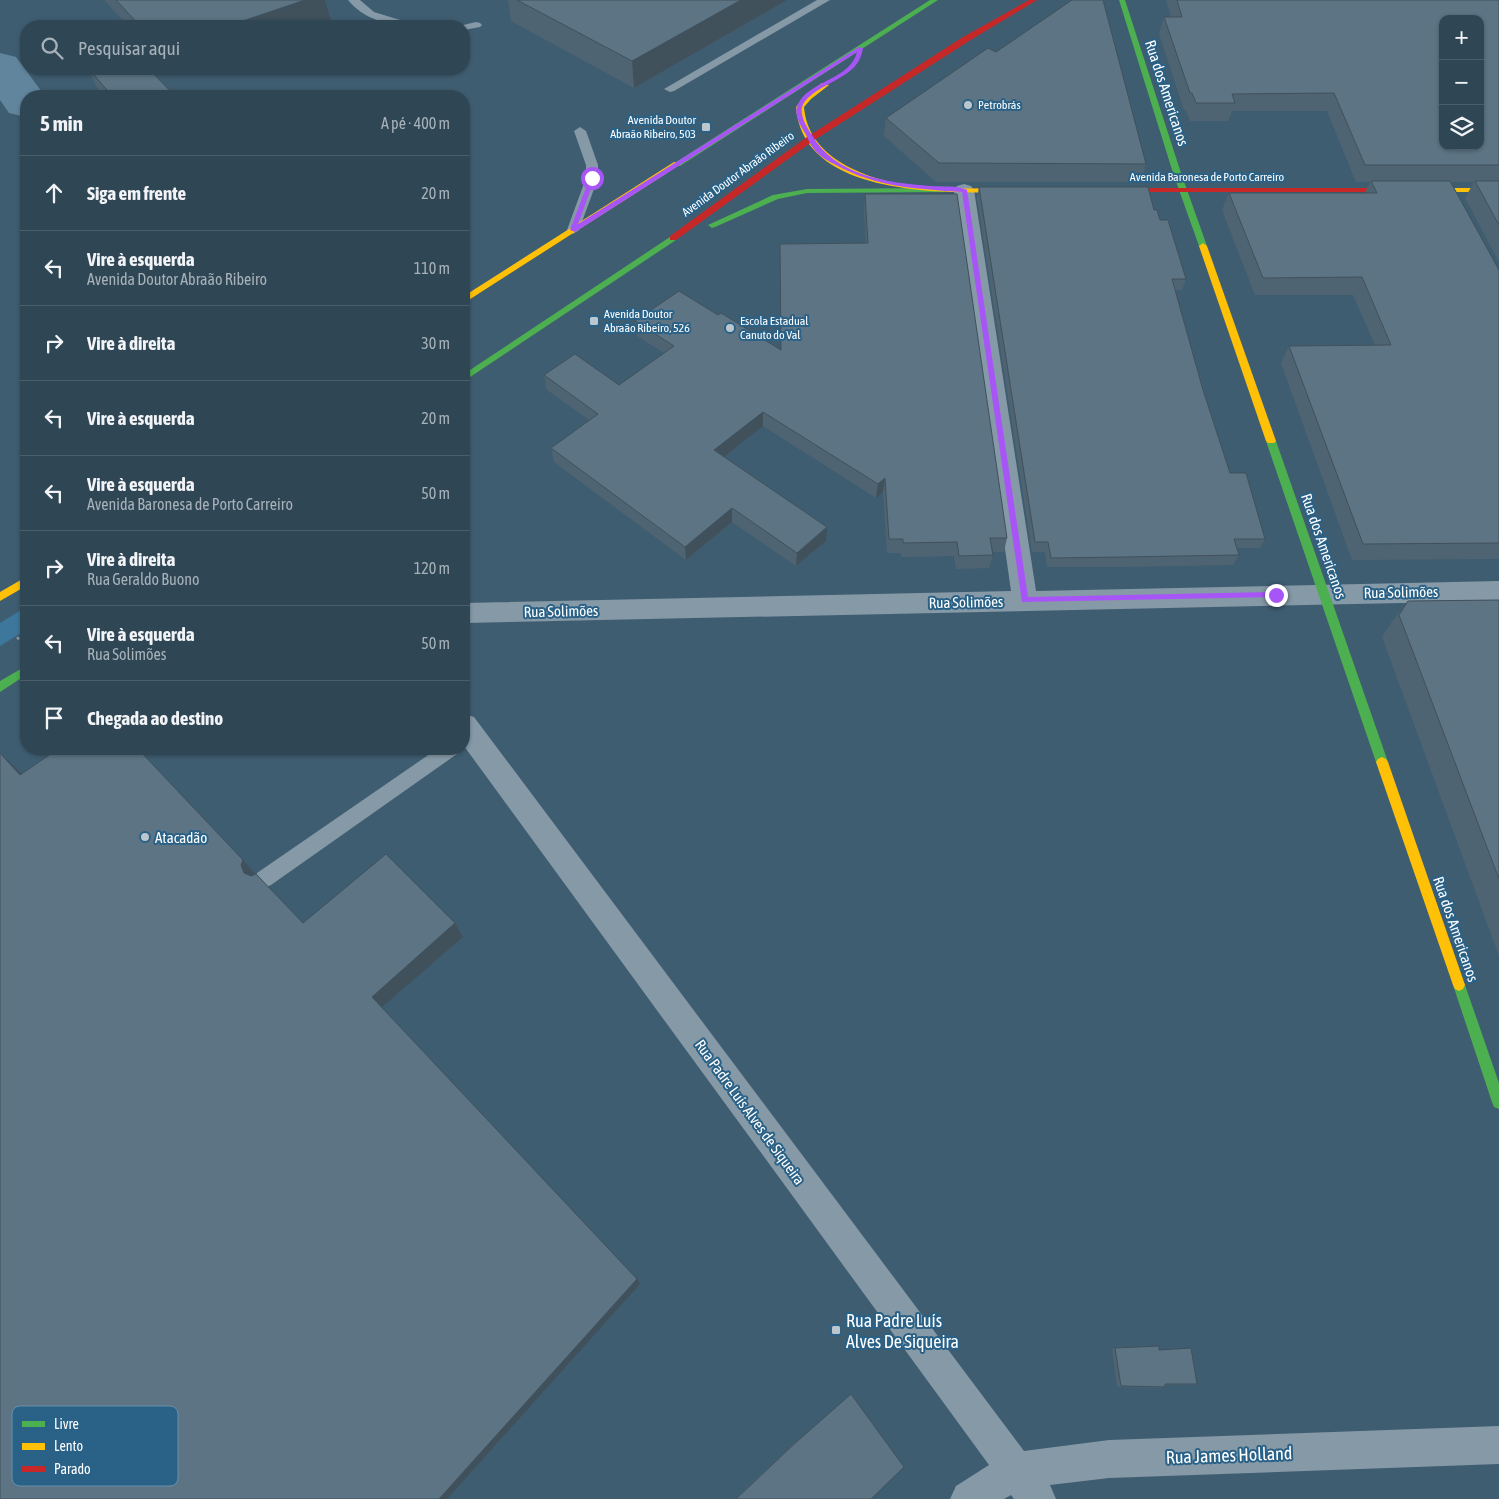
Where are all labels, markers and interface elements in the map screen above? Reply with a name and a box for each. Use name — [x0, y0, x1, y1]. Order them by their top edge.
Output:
map controls — [1439, 15, 1484, 150]
button: + — [1439, 15, 1484, 60]
search box — [20, 20, 470, 75]
icon: search — [38, 34, 66, 62]
text: Pesquisar aqui — [78, 37, 180, 59]
street label: Rua dos Americanos — [1142, 38, 1192, 148]
button: − — [1439, 60, 1484, 105]
place label: Petrobrás — [978, 98, 1021, 112]
marker: Petrobrás — [962, 99, 974, 111]
button: layers — [1439, 105, 1484, 150]
text: 5 min — [40, 111, 83, 135]
place label: Avenida Doutor Abraão Ribeiro, 503 — [610, 113, 696, 141]
text: A pé · 400 m — [381, 114, 450, 132]
marker: Avenida Doutor Abraão Ribeiro, 503 — [700, 121, 712, 133]
street label: Avenida Doutor Abraão Ribeiro — [679, 128, 797, 219]
route start — [581, 167, 604, 190]
street label: Avenida Baronesa de Porto Carreiro — [1130, 170, 1285, 184]
icon: ahead — [40, 179, 68, 207]
text: Siga em frente — [87, 182, 186, 204]
text: 20 m — [421, 184, 450, 202]
text: Vire à esquerda — [87, 248, 195, 270]
icon: left — [40, 254, 68, 282]
text: 110 m — [414, 259, 450, 277]
text: Avenida Doutor Abraão Ribeiro — [87, 270, 267, 288]
place label: Avenida Doutor Abraão Ribeiro, 526 — [604, 307, 690, 335]
place label: Escola Estadual Canuto do Val — [740, 314, 809, 342]
marker: Avenida Doutor Abraão Ribeiro, 526 — [588, 315, 600, 327]
marker: Escola Estadual Canuto do Val — [724, 322, 736, 334]
icon: right — [40, 329, 68, 357]
text: Vire à direita — [87, 332, 175, 354]
text: 30 m — [421, 334, 450, 352]
icon: left — [40, 404, 68, 432]
text: Vire à esquerda — [87, 407, 195, 429]
text: 20 m — [421, 409, 450, 427]
text: Vire à esquerda — [87, 473, 195, 495]
icon: left — [40, 479, 68, 507]
text: 50 m — [421, 484, 450, 502]
street label: Rua dos Americanos — [1298, 491, 1350, 601]
text: Avenida Baronesa de Porto Carreiro — [87, 495, 293, 513]
text: Vire à direita — [87, 548, 175, 570]
icon: right — [40, 554, 68, 582]
text: 120 m — [414, 559, 450, 577]
text: Rua Geraldo Buono — [87, 570, 199, 588]
street label: Rua Solimões — [1364, 583, 1438, 601]
route end — [1265, 584, 1288, 607]
street label: Rua Solimões — [929, 593, 1003, 611]
street label: Rua Solimões — [524, 602, 598, 620]
text: Vire à esquerda — [87, 623, 195, 645]
icon: left — [40, 629, 68, 657]
text: 50 m — [421, 634, 450, 652]
text: Rua Solimões — [87, 645, 166, 663]
icon: arrive — [40, 704, 68, 732]
text: Chegada ao destino — [87, 707, 223, 729]
place label: Atacadão — [155, 829, 207, 846]
marker: Atacadão — [139, 831, 151, 843]
street label: Rua dos Americanos — [1430, 874, 1482, 984]
street label: Rua Padre Luís Alves de Siqueira — [692, 1036, 808, 1188]
place label: Rua Padre Luís Alves De Siqueira — [846, 1310, 959, 1352]
marker: Rua Padre Luís Alves De Siqueira — [830, 1324, 842, 1336]
legend — [12, 1406, 178, 1486]
text: Livre — [54, 1416, 79, 1432]
text: Lento — [54, 1438, 83, 1454]
street label: Rua James Holland — [1165, 1442, 1293, 1468]
text: Parado — [54, 1461, 91, 1477]

